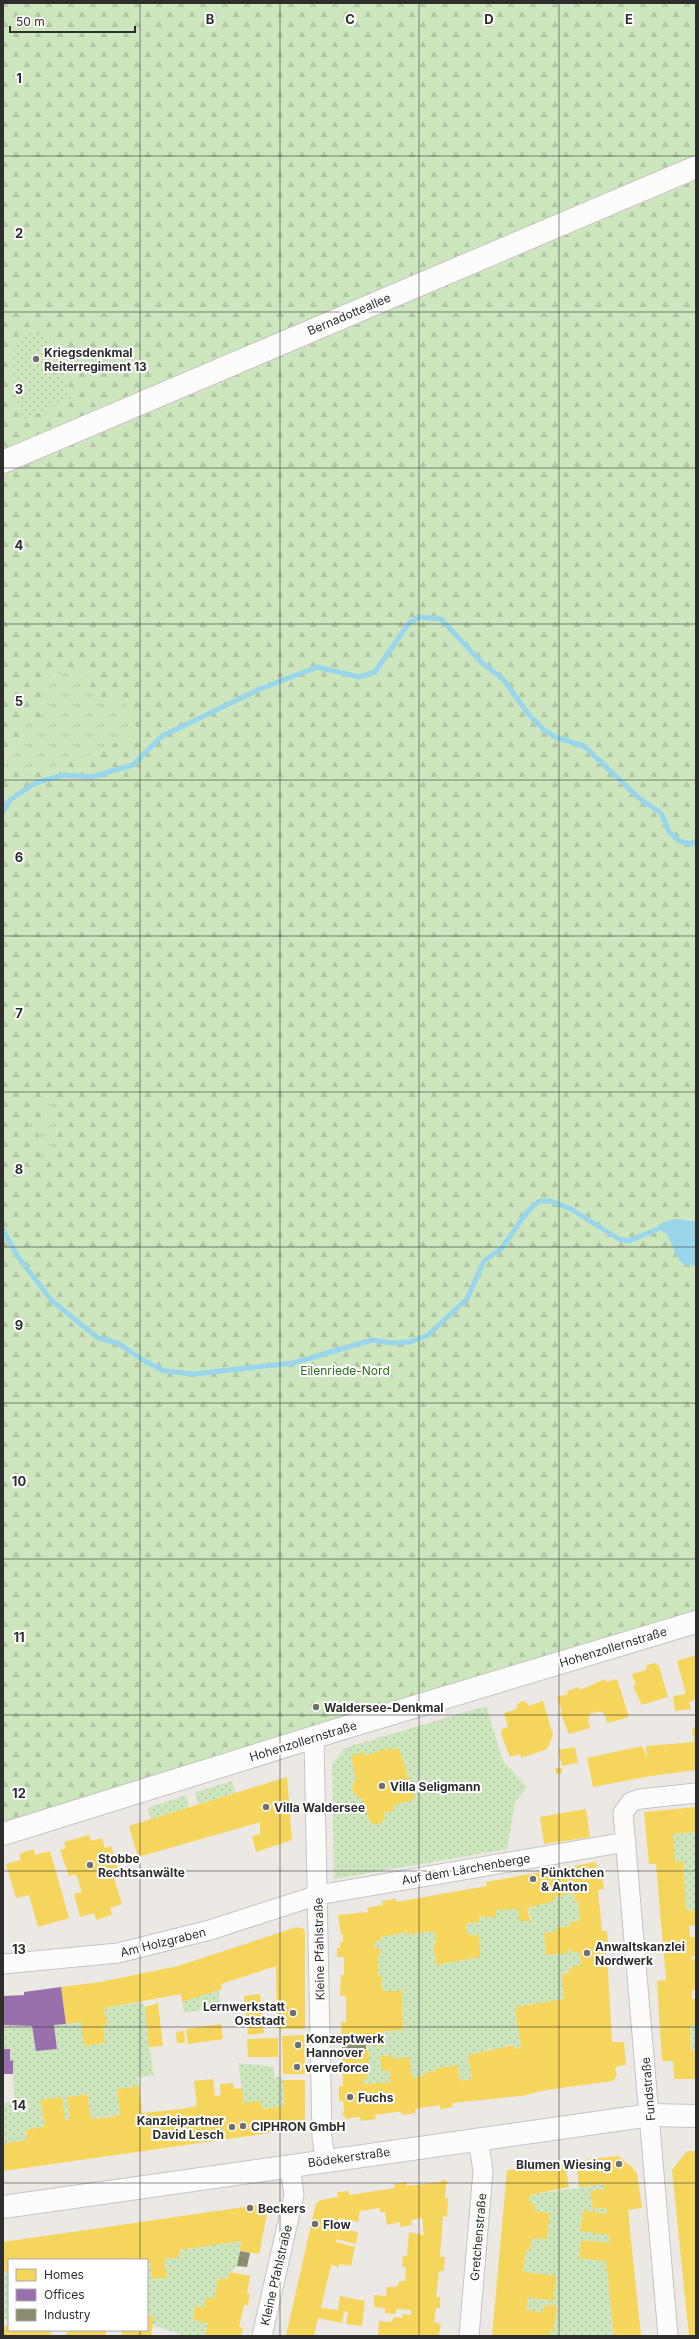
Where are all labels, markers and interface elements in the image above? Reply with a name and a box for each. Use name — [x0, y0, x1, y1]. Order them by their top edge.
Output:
scale bar — [10, 8, 135, 34]
text: B — [206, 11, 215, 27]
text: C — [345, 11, 355, 27]
text: D — [484, 11, 494, 27]
text: E — [625, 11, 633, 27]
text: 50 m — [16, 14, 45, 29]
text: 1 — [16, 70, 22, 86]
text: 2 — [15, 225, 23, 241]
street label: Bernadotteallee — [305, 290, 393, 338]
place label: Kriegsdenkmal Reiterregiment 13 — [44, 345, 147, 374]
marker: Kriegsdenkmal Reiterregiment 13 — [31, 354, 41, 364]
text: 3 — [15, 381, 23, 397]
text: 4 — [15, 537, 24, 553]
text: 5 — [15, 693, 23, 709]
text: 6 — [15, 849, 23, 865]
text: 7 — [15, 1005, 23, 1021]
text: 8 — [15, 1161, 23, 1177]
text: 9 — [15, 1317, 23, 1333]
park label: Eilenriede-Nord — [300, 1363, 390, 1378]
text: 10 — [12, 1473, 26, 1489]
street label: Hohenzollernstraße — [558, 1624, 668, 1670]
text: 11 — [13, 1629, 25, 1645]
place label: Waldersee-Denkmal — [324, 1700, 444, 1715]
marker: Waldersee-Denkmal — [311, 1702, 321, 1712]
street label: Hohenzollernstraße — [248, 1718, 358, 1764]
place label: Villa Seligmann — [390, 1779, 480, 1794]
marker: Villa Seligmann — [377, 1781, 387, 1791]
text: 12 — [12, 1785, 26, 1801]
place label: Villa Waldersee — [274, 1800, 365, 1815]
marker: Villa Waldersee — [261, 1802, 271, 1812]
street label: Auf dem Lärchenberge — [401, 1850, 531, 1888]
place label: Stobbe Rechtsanwälte — [98, 1851, 185, 1880]
marker: Stobbe Rechtsanwälte — [85, 1860, 95, 1870]
place label: Pünktchen & Anton — [541, 1865, 604, 1894]
marker: Pünktchen & Anton — [528, 1874, 538, 1884]
street label: Kleine Pfahlstraße — [311, 1897, 327, 2001]
street label: Am Holzgraben — [119, 1924, 207, 1960]
place label: Anwaltskanzlei Nordwerk — [595, 1939, 685, 1968]
text: 13 — [12, 1941, 26, 1957]
marker: Anwaltskanzlei Nordwerk — [582, 1948, 592, 1958]
place label: Lernwerkstatt Oststadt — [203, 1999, 286, 2028]
marker: Lernwerkstatt Oststadt — [288, 2008, 298, 2018]
place label: Konzeptwerk Hannover — [306, 2031, 384, 2060]
marker: Konzeptwerk Hannover — [293, 2040, 303, 2050]
street label: Fundstraße — [638, 2056, 658, 2122]
place label: verveforce — [305, 2060, 369, 2075]
marker: verveforce — [292, 2062, 302, 2072]
place label: Fuchs — [358, 2090, 394, 2105]
marker: Fuchs — [345, 2092, 355, 2102]
text: 14 — [12, 2097, 26, 2113]
place label: Kanzleipartner David Lesch — [137, 2113, 224, 2142]
place label: CIPHRON GmbH — [251, 2119, 346, 2134]
marker: CIPHRON GmbH — [238, 2121, 248, 2131]
marker: Kanzleipartner David Lesch — [227, 2122, 237, 2132]
street label: Bödekerstraße — [307, 2144, 391, 2170]
place label: Blumen Wiesing — [516, 2157, 611, 2172]
marker: Blumen Wiesing — [614, 2159, 624, 2169]
street label: Gretchenstraße — [467, 2192, 489, 2282]
place label: Beckers — [258, 2201, 306, 2216]
marker: Beckers — [245, 2203, 255, 2213]
place label: Flow — [323, 2217, 351, 2232]
marker: Flow — [310, 2219, 320, 2229]
street label: Kleine Pfahlstraße — [257, 2223, 295, 2327]
legend — [8, 2259, 148, 2331]
text: Homes — [44, 2267, 84, 2282]
text: Offices — [44, 2287, 85, 2302]
text: Industry — [44, 2307, 91, 2322]

